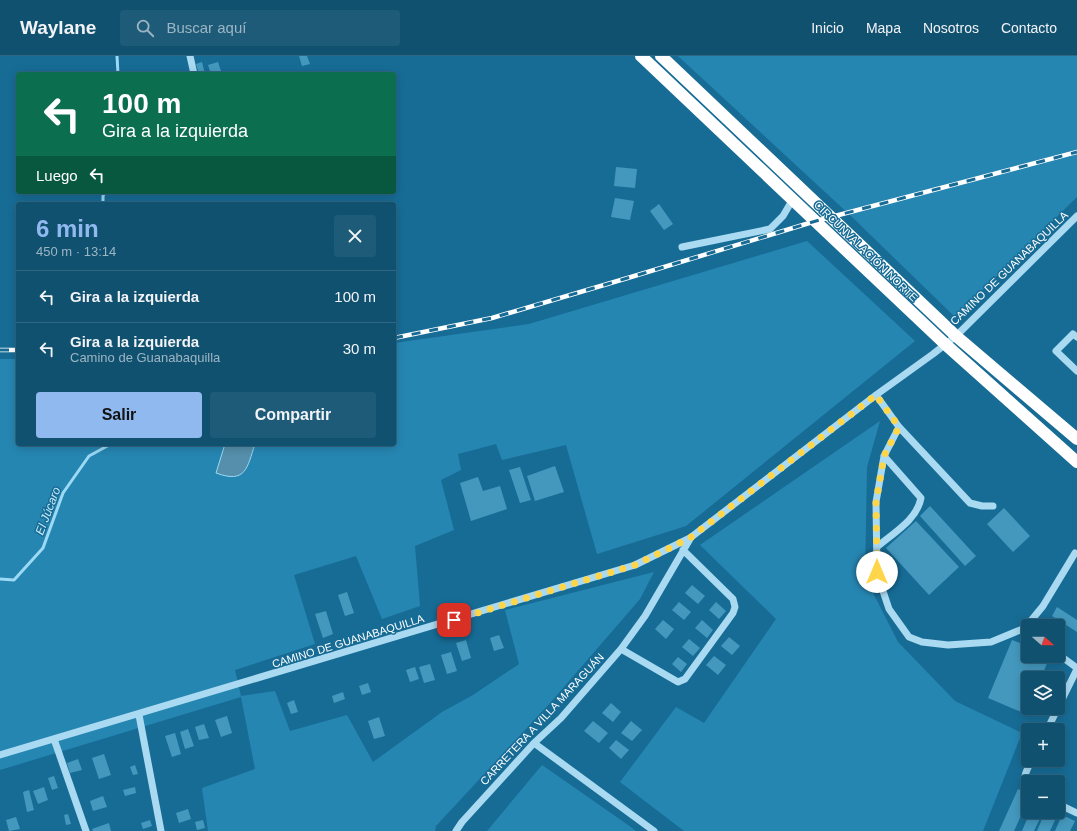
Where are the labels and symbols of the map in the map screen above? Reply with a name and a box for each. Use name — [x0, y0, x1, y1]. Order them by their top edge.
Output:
street label: CIRCUNVALACIÓN NORTE — [812, 198, 920, 304]
street label: CAMINO DE GUANABAQUILLA — [948, 208, 1071, 327]
water label: El Júcaro — [33, 485, 64, 537]
position arrow — [856, 551, 898, 593]
pin — [437, 603, 471, 637]
street label: CAMINO DE GUANABAQUILLA — [271, 612, 426, 670]
north arrow — [1021, 619, 1065, 663]
street label: CARRETERA A VILLA MARAGUÁN — [478, 651, 606, 787]

